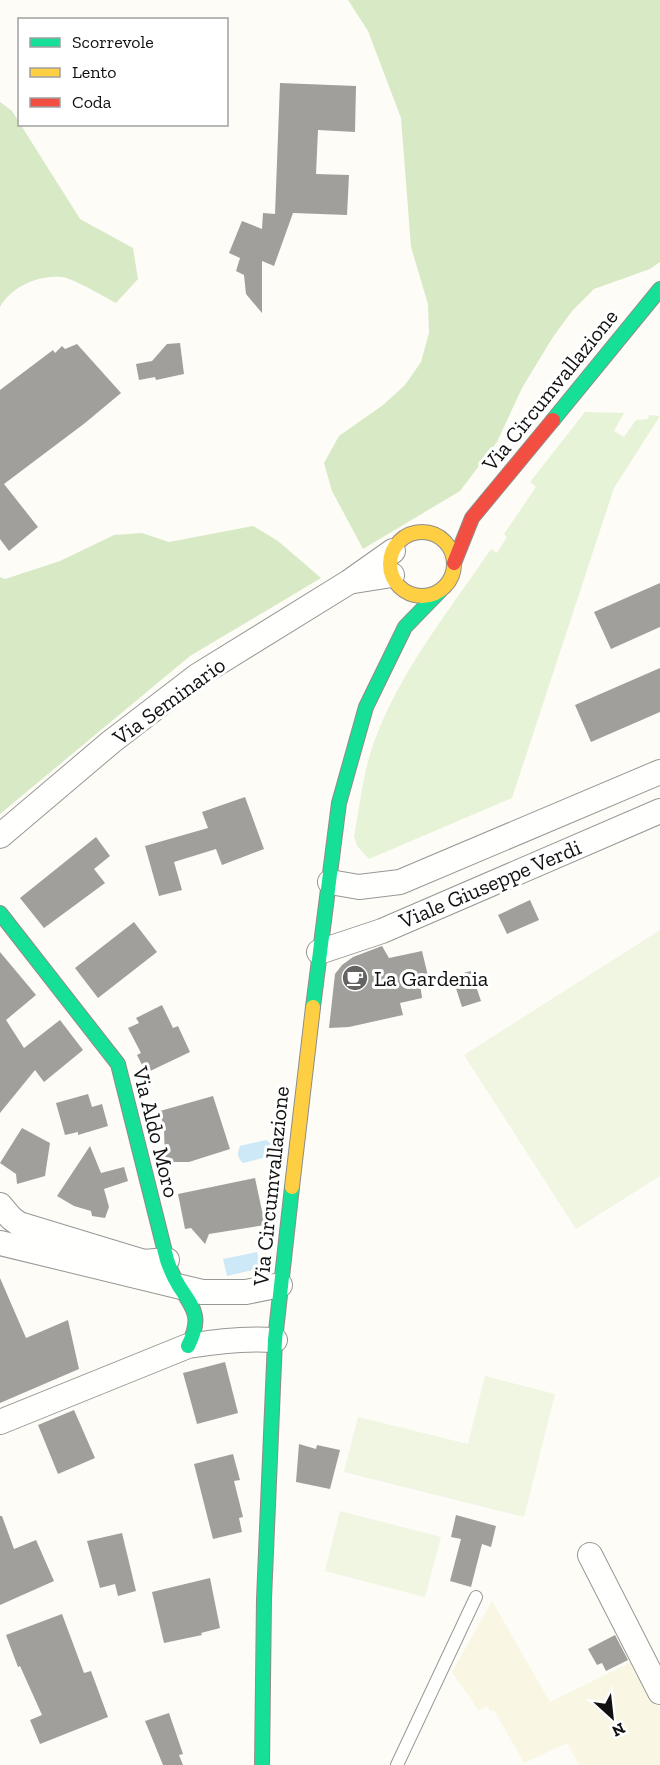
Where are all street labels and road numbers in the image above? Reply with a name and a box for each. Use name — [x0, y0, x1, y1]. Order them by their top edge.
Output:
street label: Via Circumvallazione — [476, 303, 624, 477]
street label: Via Seminario — [107, 651, 231, 752]
street label: Viale Giuseppe Verdi — [394, 833, 585, 935]
street label: Via Aldo Moro — [126, 1063, 185, 1200]
street label: Via Circumvallazione — [247, 1085, 295, 1288]

